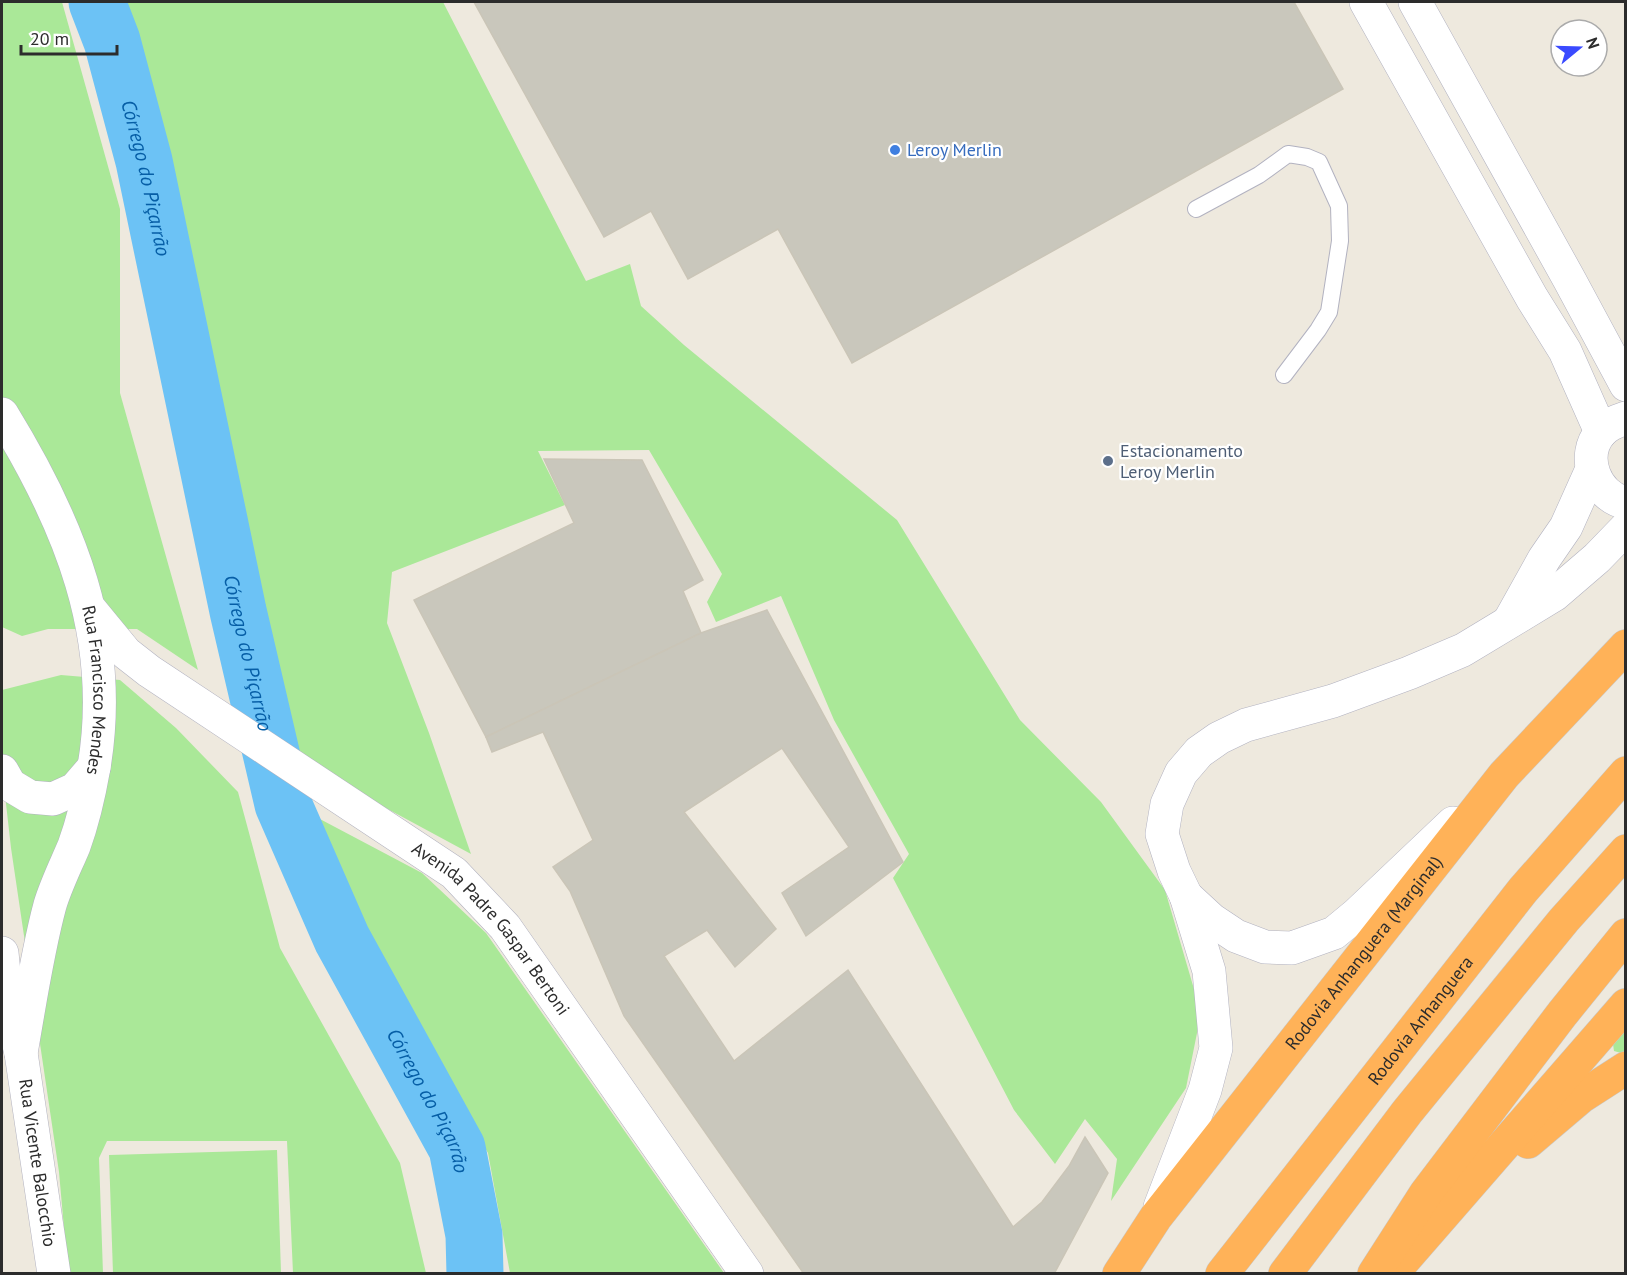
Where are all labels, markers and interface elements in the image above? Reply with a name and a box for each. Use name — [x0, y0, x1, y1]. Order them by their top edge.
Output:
scale bar — [21, 18, 117, 56]
north arrow — [1549, 18, 1609, 78]
text: 20 m — [30, 27, 69, 50]
text: N — [1582, 35, 1604, 51]
water label: Córrego do Piçarrão — [115, 97, 177, 258]
place label: Leroy Merlin — [907, 138, 1002, 161]
marker: Leroy Merlin — [888, 143, 902, 157]
place label: Estacionamento Leroy Merlin — [1120, 439, 1243, 483]
marker: Estacionamento Leroy Merlin — [1101, 454, 1115, 468]
water label: Córrego do Piçarrão — [218, 573, 279, 734]
street label: Rua Francisco Mendes — [77, 603, 112, 777]
street label: Avenida Padre Gaspar Bertoni — [408, 836, 575, 1020]
street label: Rodovia Anhanguera (Marginal) — [1281, 851, 1447, 1055]
street label: Rodovia Anhanguera — [1364, 952, 1478, 1090]
water label: Córrego do Piçarrão — [381, 1024, 475, 1175]
street label: Rua Vicente Balocchio — [14, 1077, 62, 1248]

